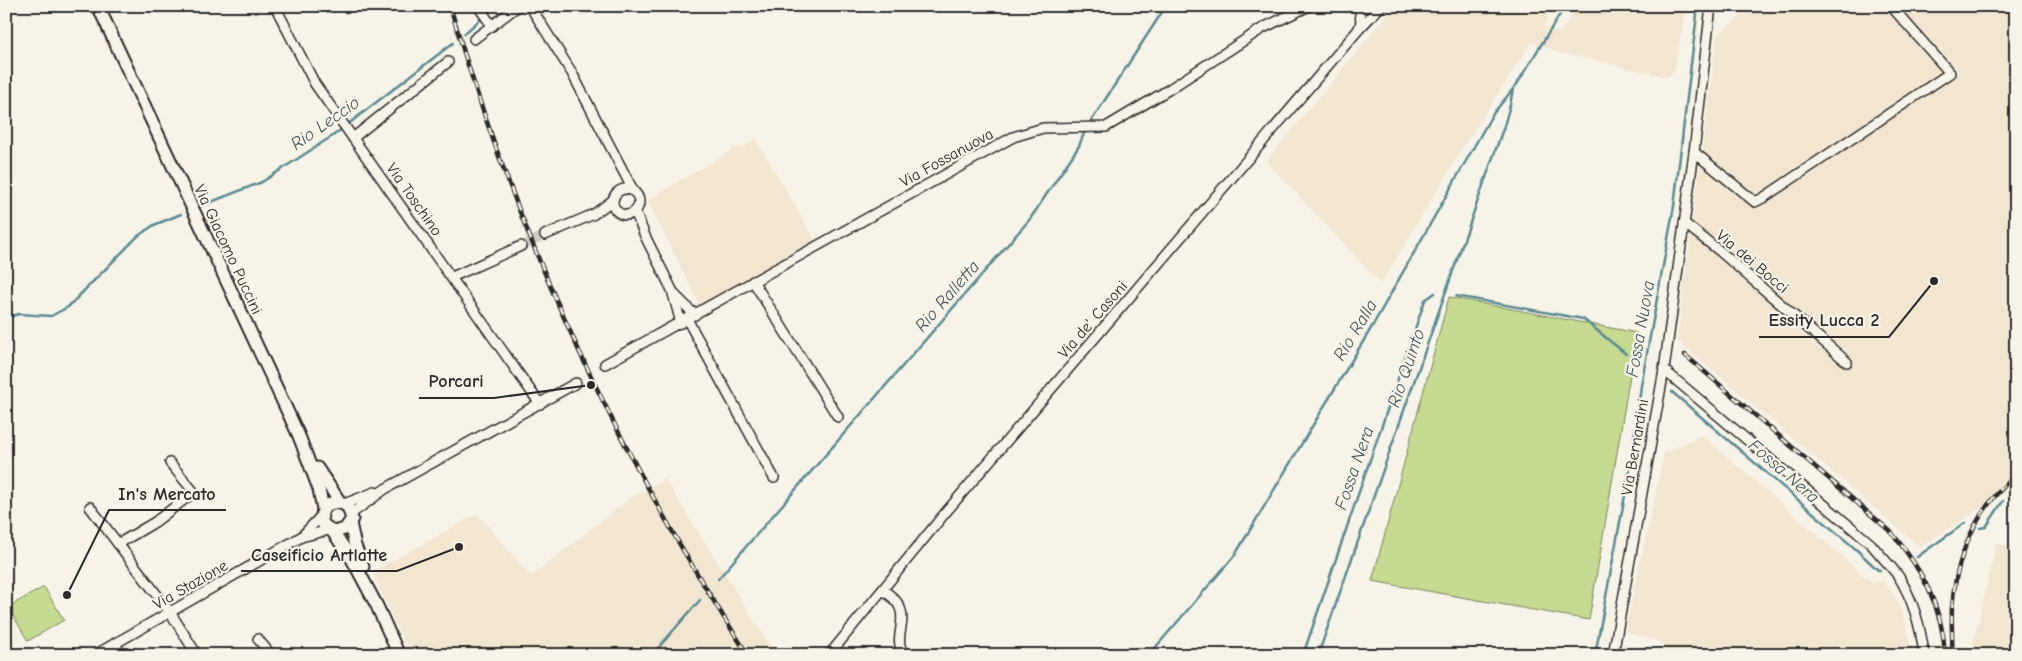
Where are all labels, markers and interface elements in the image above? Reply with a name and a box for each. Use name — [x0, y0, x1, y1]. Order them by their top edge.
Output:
water label: Rio Leccio — [287, 92, 364, 155]
street label: Via Fossanuova — [897, 125, 996, 191]
street label: Via Toschino — [382, 160, 446, 239]
street label: Via Giacomo Puccini — [190, 182, 266, 317]
street label: Via dei Bocci — [1713, 226, 1792, 297]
water label: Rio Ralletta — [911, 256, 984, 336]
street label: Via de' Casoni — [1054, 277, 1131, 362]
water label: Fossa Nuova — [1622, 279, 1659, 379]
water label: Rio Ralla — [1329, 296, 1382, 365]
callout: Essity Lucca 2 — [1759, 304, 1889, 337]
text: Essity Lucca 2 — [1769, 310, 1879, 331]
water label: Rio Quinto — [1383, 326, 1430, 410]
callout: Porcari — [419, 365, 494, 398]
text: Porcari — [428, 371, 484, 392]
street label: Via Bernardini — [1618, 398, 1652, 497]
water label: Fossa Nera — [1330, 424, 1379, 513]
water label: Fossa Nera — [1744, 435, 1823, 508]
callout: In's Mercato — [109, 477, 226, 510]
text: In's Mercato — [118, 484, 216, 505]
callout: Caseificio Artlatte — [241, 538, 397, 571]
text: Caseificio Artlatte — [251, 545, 387, 566]
street label: Via Stazione — [150, 556, 231, 613]

